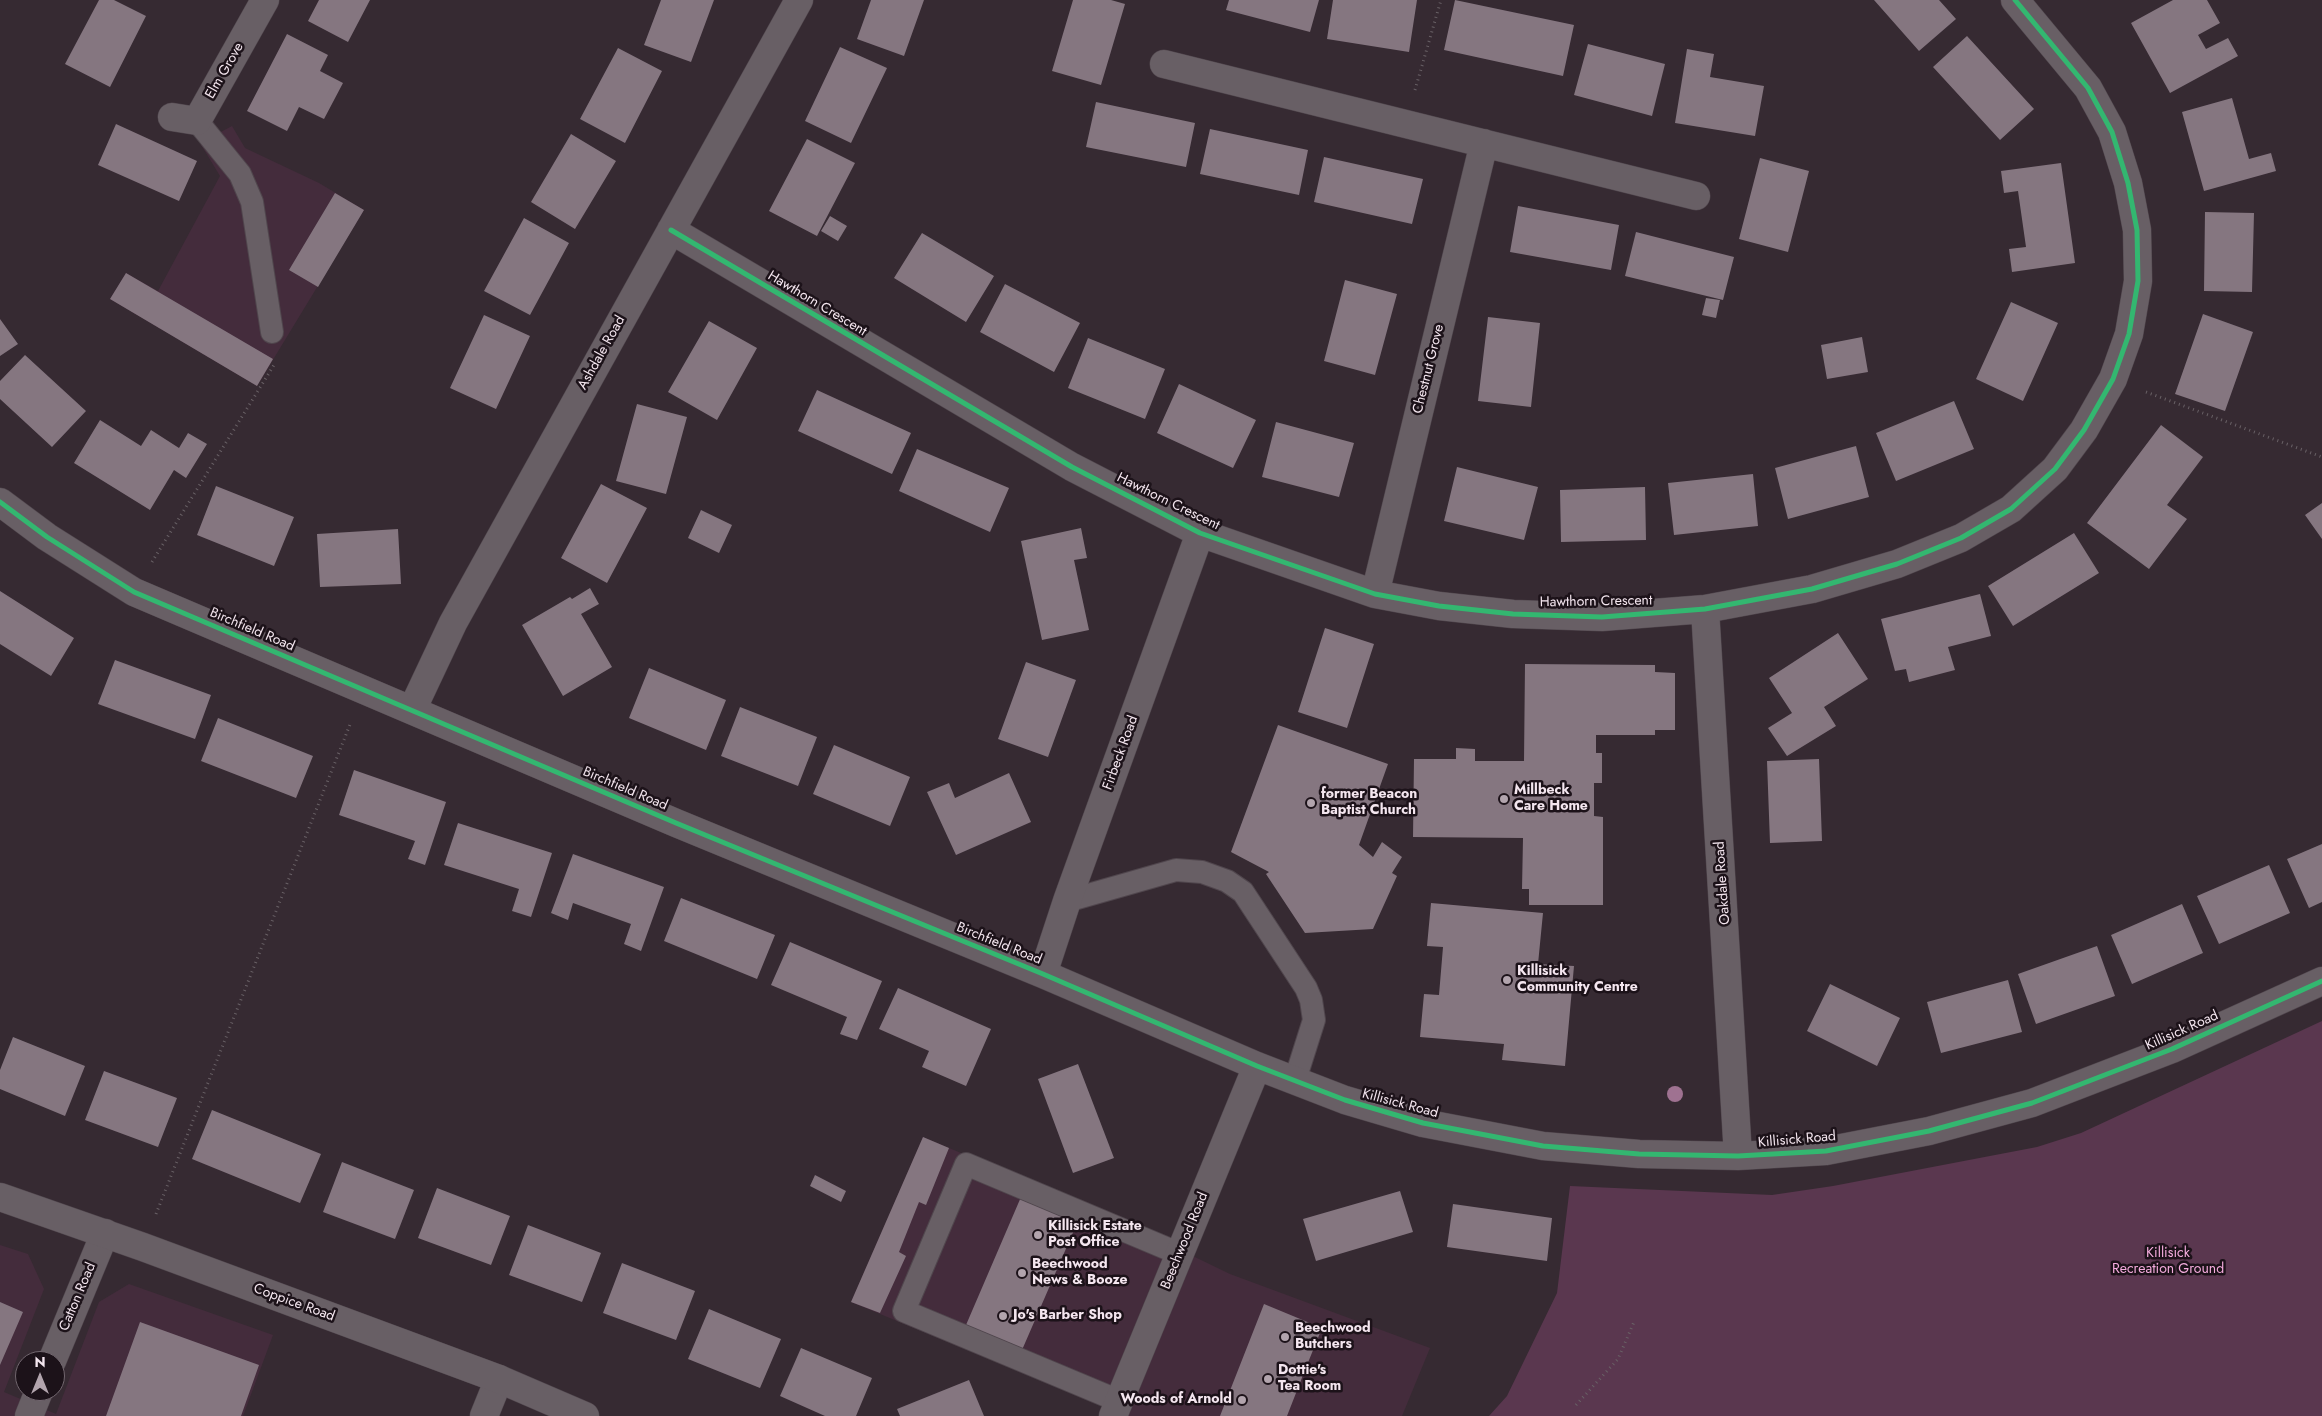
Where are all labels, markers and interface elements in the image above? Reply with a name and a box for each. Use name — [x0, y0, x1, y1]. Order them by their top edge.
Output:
street label: Elm Grove — [202, 40, 248, 102]
street label: Hawthorn Crescent — [764, 268, 870, 340]
street label: Ashdale Road — [575, 313, 629, 393]
street label: Chestnut Grove — [1410, 323, 1448, 415]
street label: Hawthorn Crescent — [1114, 470, 1222, 534]
street label: Hawthorn Crescent — [1540, 593, 1652, 611]
street label: Birchfield Road — [207, 605, 297, 655]
street label: Firbeck Road — [1100, 714, 1142, 792]
street label: Birchfield Road — [580, 764, 670, 814]
place label: Millbeck Care Home — [1514, 783, 1588, 816]
place label: former Beacon Baptist Church — [1321, 787, 1417, 820]
marker: Millbeck Care Home — [1498, 793, 1510, 805]
marker: former Beacon Baptist Church — [1305, 797, 1317, 809]
street label: Oakdale Road — [1712, 841, 1734, 925]
street label: Birchfield Road — [954, 919, 1044, 969]
place label: Killisick Community Centre — [1517, 964, 1638, 996]
marker: Killisick Community Centre — [1501, 974, 1513, 986]
street label: Killisick Road — [2143, 1007, 2221, 1055]
street label: Killisick Road — [1360, 1086, 1440, 1122]
street label: Killisick Road — [1757, 1128, 1837, 1152]
street label: Beechwood Road — [1158, 1190, 1212, 1292]
place label: Killisick Estate Post Office — [1048, 1219, 1142, 1252]
marker: Killisick Estate Post Office — [1032, 1229, 1044, 1241]
park label: Killisick Recreation Ground — [2112, 1246, 2224, 1278]
place label: Beechwood News & Booze — [1032, 1257, 1128, 1290]
street label: Catton Road — [56, 1260, 100, 1334]
marker: Beechwood News & Booze — [1016, 1267, 1028, 1279]
street label: Coppice Road — [251, 1281, 337, 1325]
place label: Jo's Barber Shop — [1013, 1308, 1122, 1324]
marker: Jo's Barber Shop — [997, 1310, 1009, 1322]
place label: Beechwood Butchers — [1295, 1321, 1371, 1354]
marker: Beechwood Butchers — [1279, 1331, 1291, 1343]
north arrow — [15, 1351, 65, 1401]
text: N — [34, 1352, 46, 1372]
place label: Dottie's Tea Room — [1278, 1363, 1341, 1395]
marker: Dottie's Tea Room — [1262, 1373, 1274, 1385]
place label: Woods of Arnold — [1120, 1392, 1232, 1408]
marker: Woods of Arnold — [1236, 1394, 1248, 1406]

